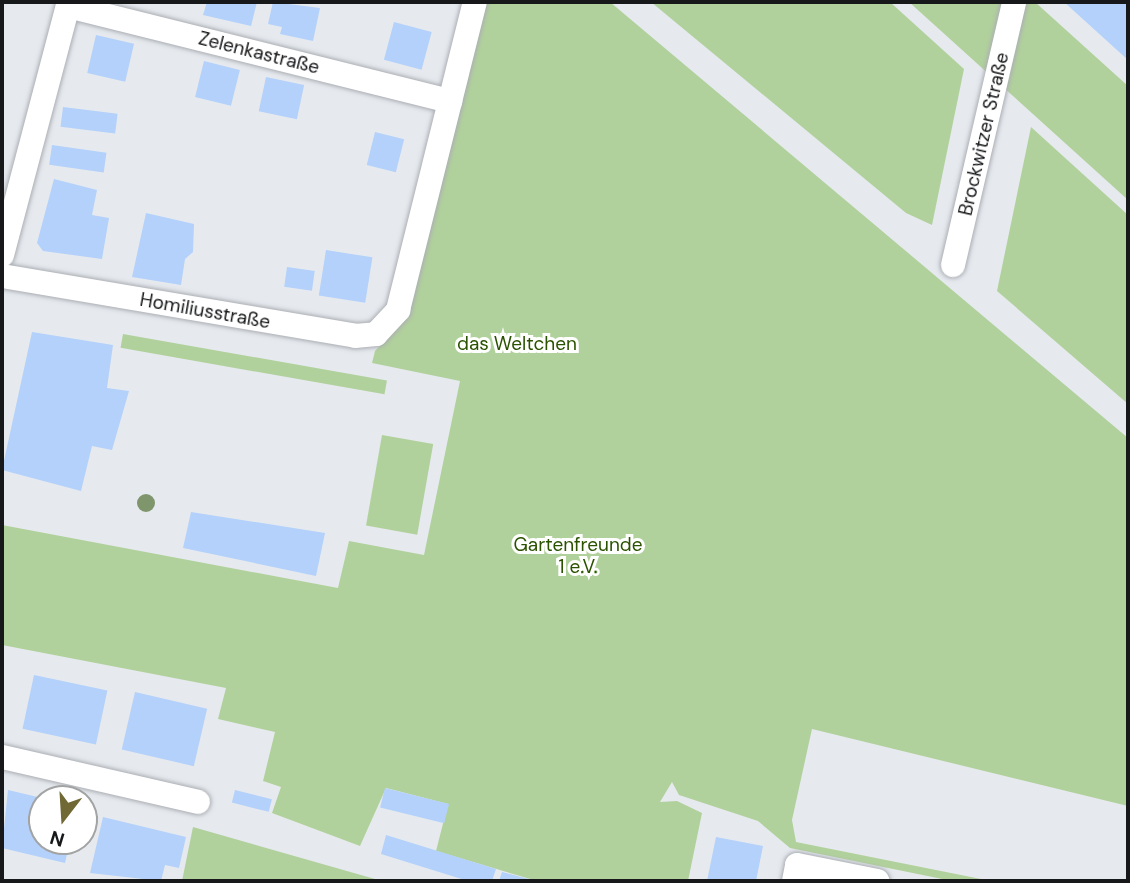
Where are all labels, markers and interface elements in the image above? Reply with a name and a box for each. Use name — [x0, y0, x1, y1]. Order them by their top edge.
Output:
street label: Zelenkastraße — [196, 27, 322, 79]
street label: Brockwitzer Straße — [954, 50, 1014, 218]
street label: Homiliusstraße — [138, 288, 272, 334]
park label: das Weltchen — [457, 333, 577, 355]
park label: Gartenfreunde 1 e.V. — [513, 534, 643, 578]
north arrow — [28, 785, 98, 855]
text: N — [47, 825, 68, 853]

